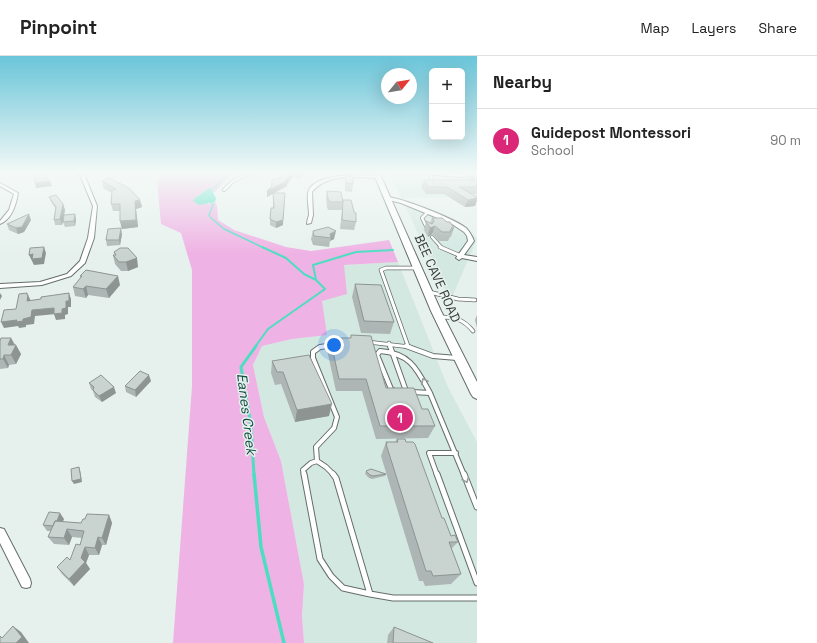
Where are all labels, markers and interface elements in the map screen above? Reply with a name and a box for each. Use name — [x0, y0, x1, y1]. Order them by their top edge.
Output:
text: Pinpoint — [20, 15, 97, 40]
text: Map — [640, 19, 670, 37]
text: Layers — [692, 19, 736, 37]
text: Share — [758, 19, 797, 37]
north arrow — [381, 68, 417, 104]
map controls — [429, 68, 465, 140]
button: + — [429, 68, 465, 104]
text: Nearby — [493, 71, 552, 93]
button: − — [429, 104, 465, 140]
text: Guidepost Montessori — [531, 123, 691, 142]
text: 1 — [503, 132, 509, 149]
text: 90 m — [770, 132, 801, 149]
text: School — [531, 142, 574, 159]
street label: BEE CAVE ROAD — [411, 232, 465, 325]
your location — [324, 335, 344, 355]
water label: Eanes Creek — [233, 372, 261, 457]
one-way arrow — [421, 378, 428, 386]
pin: 1 — [387, 403, 413, 433]
one-way arrow — [462, 477, 470, 484]

